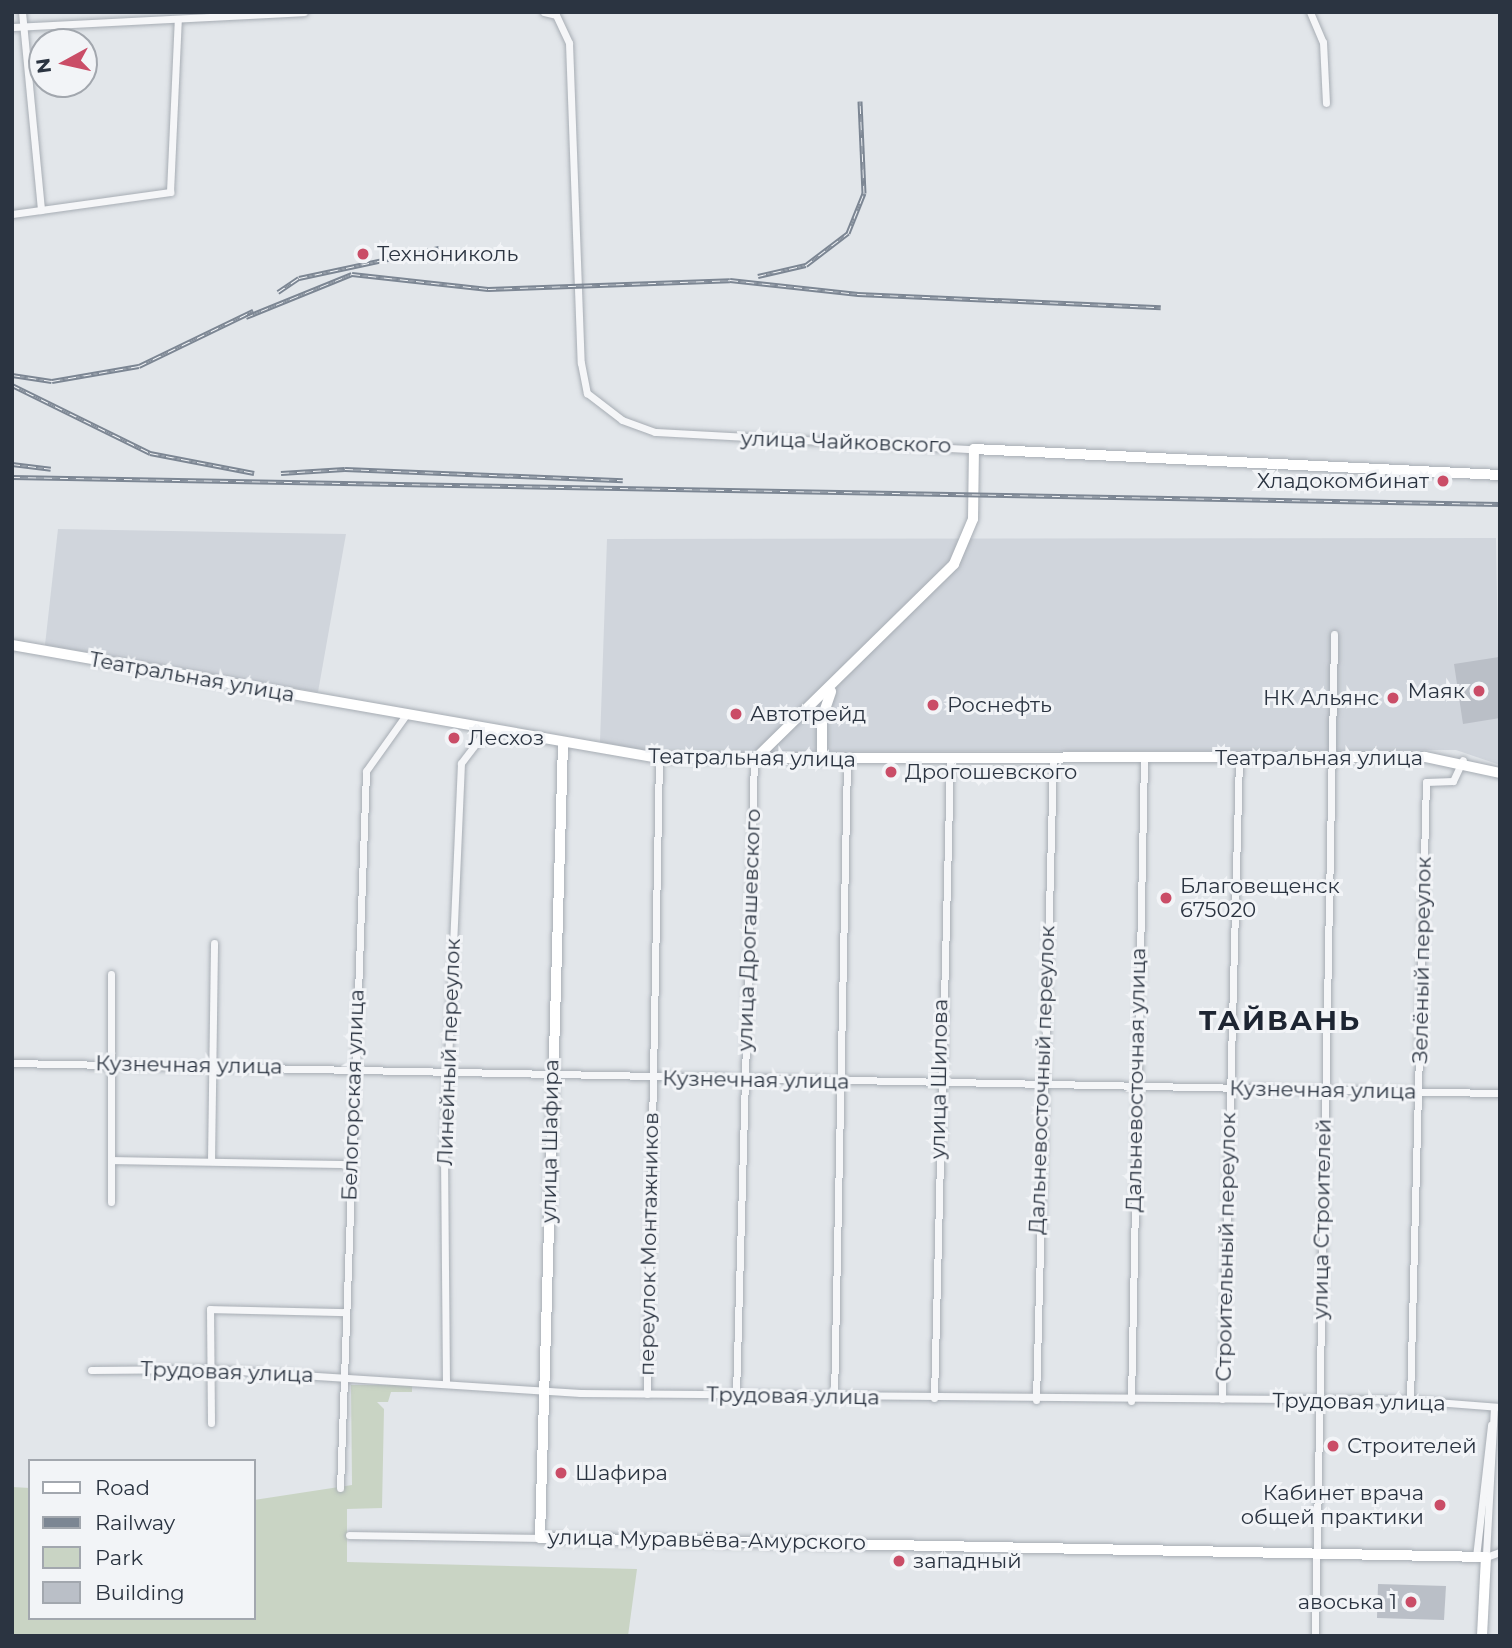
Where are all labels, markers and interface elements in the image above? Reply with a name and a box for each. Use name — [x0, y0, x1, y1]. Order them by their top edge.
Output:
north arrow — [28, 28, 98, 98]
text: N — [31, 57, 56, 75]
place label: Технониколь — [377, 241, 518, 267]
marker: Технониколь — [355, 246, 371, 262]
street label: улица Чайковского — [740, 426, 952, 458]
place label: Хладокомбинат — [1257, 468, 1429, 494]
marker: Хладокомбинат — [1435, 473, 1451, 489]
street label: Театральная улица — [87, 647, 297, 707]
place label: Маяк — [1408, 678, 1465, 704]
marker: Маяк — [1471, 683, 1487, 699]
place label: НК Альянс — [1263, 685, 1379, 711]
marker: НК Альянс — [1385, 690, 1401, 706]
place label: Роснефть — [947, 692, 1052, 718]
marker: Роснефть — [925, 697, 941, 713]
place label: Автотрейд — [750, 701, 866, 727]
marker: Автотрейд — [728, 706, 744, 722]
place label: Лесхоз — [468, 725, 544, 751]
marker: Лесхоз — [446, 730, 462, 746]
street label: Театральная улица — [648, 744, 856, 772]
street label: Театральная улица — [1215, 745, 1423, 771]
place label: Дрогошевского — [905, 759, 1077, 785]
marker: Дрогошевского — [883, 764, 899, 780]
street label: улица Дрогашевского — [732, 808, 766, 1052]
street label: Зелёный переулок — [1408, 856, 1436, 1064]
place label: Благовещенск 675020 — [1180, 873, 1340, 923]
marker: Благовещенск 675020 — [1158, 890, 1174, 906]
street label: Дальневосточный переулок — [1024, 925, 1060, 1235]
street label: Линейный переулок — [432, 938, 466, 1166]
street label: Дальневосточная улица — [1121, 948, 1151, 1212]
street label: Белогорская улица — [337, 989, 369, 1201]
street label: улица Шилова — [925, 999, 953, 1159]
district label: ТАЙВАНЬ — [1200, 1003, 1360, 1037]
street label: Кузнечная улица — [95, 1051, 283, 1079]
street label: улица Шафира — [536, 1059, 564, 1223]
street label: Кузнечная улица — [662, 1066, 850, 1094]
street label: Кузнечная улица — [1229, 1076, 1417, 1104]
street label: переулок Монтажников — [634, 1112, 664, 1376]
street label: Строительный переулок — [1211, 1112, 1241, 1382]
street label: улица Строителей — [1308, 1118, 1336, 1320]
street label: Трудовая улица — [140, 1356, 314, 1388]
street label: Трудовая улица — [706, 1382, 880, 1410]
street label: Трудовая улица — [1272, 1388, 1446, 1416]
place label: Строителей — [1347, 1433, 1477, 1459]
marker: Строителей — [1325, 1438, 1341, 1454]
legend — [28, 1459, 256, 1620]
place label: Шафира — [575, 1460, 668, 1486]
marker: Шафира — [553, 1465, 569, 1481]
text: Road — [95, 1475, 150, 1500]
place label: Кабинет врача общей практики — [1241, 1480, 1424, 1530]
marker: Кабинет врача общей практики — [1430, 1495, 1450, 1515]
text: Railway — [95, 1510, 175, 1535]
street label: улица Муравьёва-Амурского — [548, 1525, 866, 1555]
text: Park — [95, 1545, 143, 1570]
place label: западный — [913, 1548, 1022, 1574]
marker: западный — [891, 1553, 907, 1569]
text: Building — [95, 1580, 185, 1605]
place label: авоська 1 — [1298, 1589, 1397, 1615]
marker: авоська 1 — [1403, 1594, 1419, 1610]

